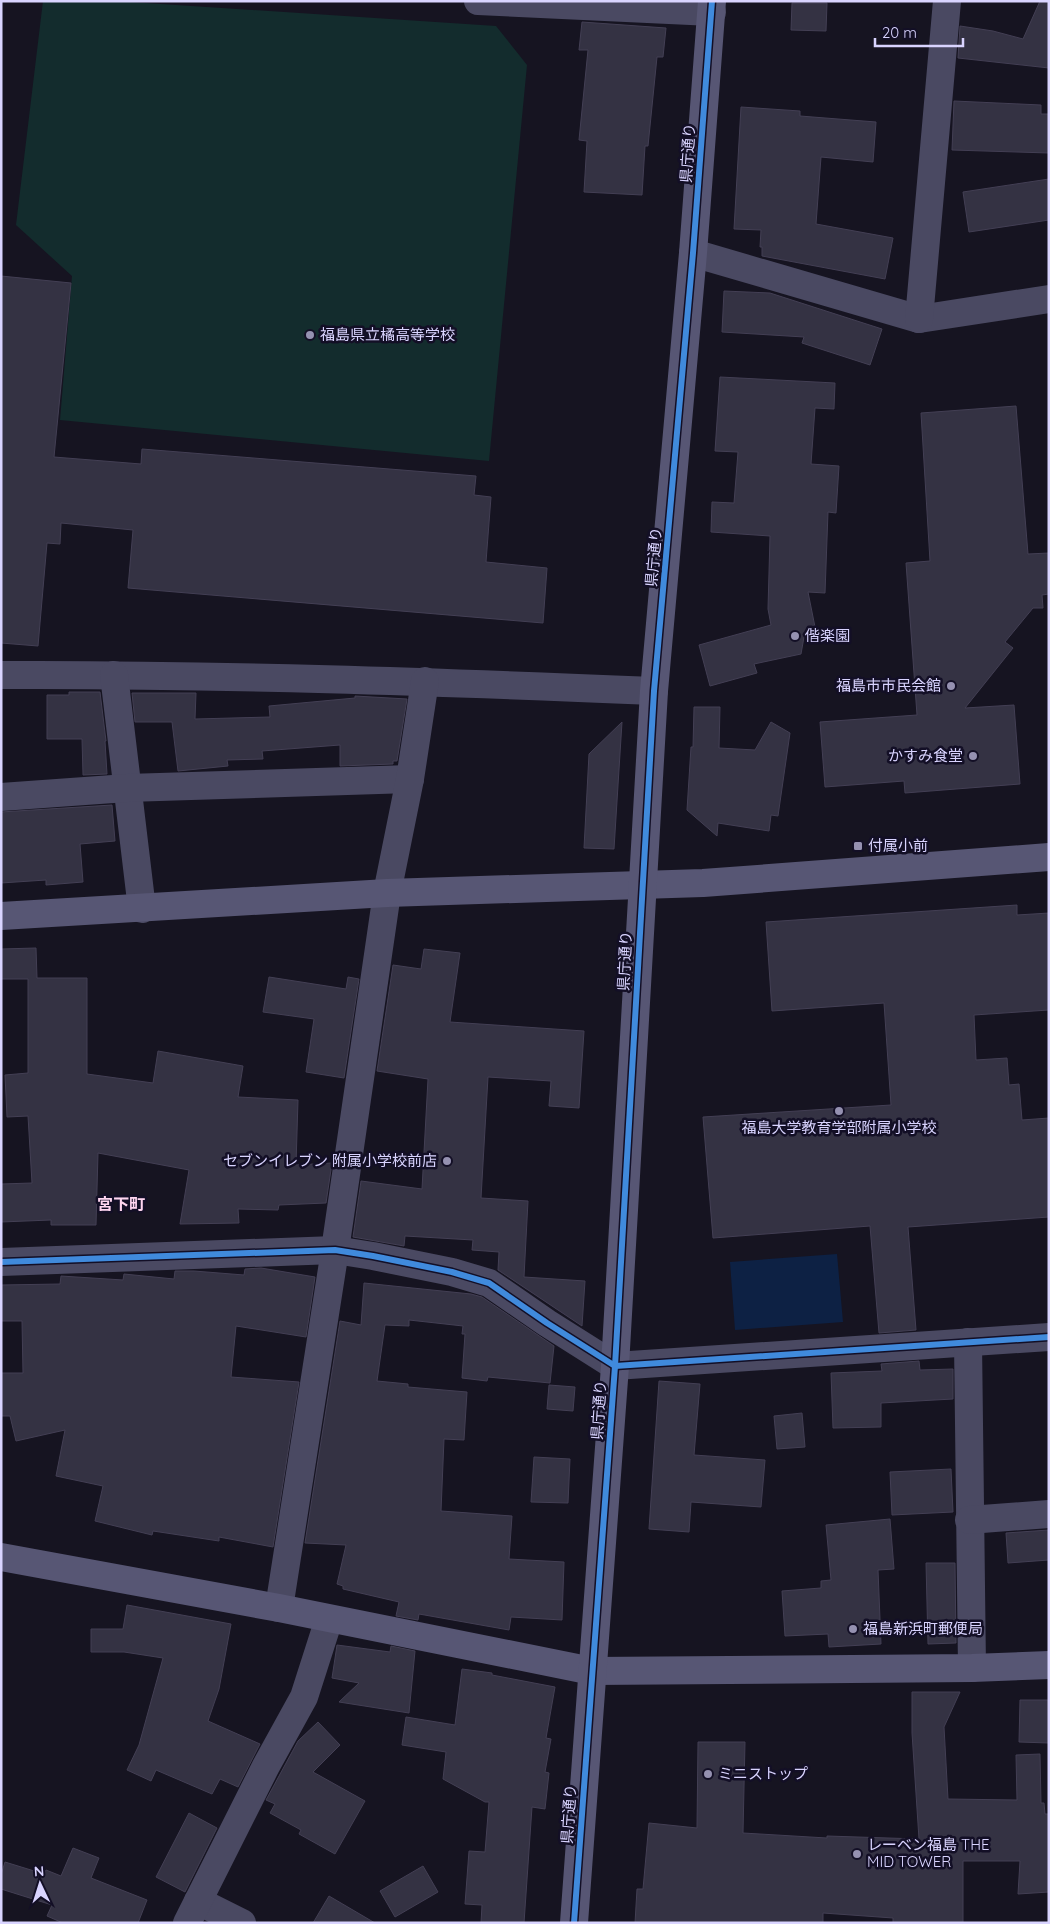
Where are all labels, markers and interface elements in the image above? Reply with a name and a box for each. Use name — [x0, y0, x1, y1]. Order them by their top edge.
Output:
scale bar — [875, 15, 962, 47]
text: 20 m — [882, 23, 917, 42]
street label: 県庁通り — [676, 122, 699, 184]
place label: 福島県立橘高等学校 — [320, 325, 455, 344]
marker: 福島県立橘高等学校 — [304, 329, 316, 341]
street label: 県庁通り — [641, 526, 666, 588]
place label: 偕楽園 — [805, 626, 850, 645]
marker: 偕楽園 — [789, 630, 801, 642]
place label: 福島市市民会館 — [836, 676, 941, 695]
marker: 福島市市民会館 — [945, 680, 957, 692]
place label: かすみ食堂 — [888, 746, 963, 765]
marker: かすみ食堂 — [967, 750, 979, 762]
place label: 付属小前 — [868, 836, 928, 855]
marker: 付属小前 — [852, 840, 864, 852]
street label: 県庁通り — [613, 931, 636, 991]
marker: 福島大学教育学部附属小学校 — [833, 1105, 845, 1117]
place label: 福島大学教育学部附属小学校 — [741, 1118, 937, 1137]
place label: セブンイレブン 附属小学校前店 — [223, 1151, 437, 1170]
marker: セブンイレブン 附属小学校前店 — [441, 1155, 453, 1167]
district label: 宮下町 — [97, 1194, 145, 1214]
street label: 県庁通り — [587, 1379, 610, 1441]
place label: 福島新浜町郵便局 — [863, 1619, 983, 1638]
marker: 福島新浜町郵便局 — [847, 1623, 859, 1635]
place label: ミニストップ — [718, 1764, 808, 1783]
marker: ミニストップ — [702, 1768, 714, 1780]
street label: 県庁通り — [557, 1783, 580, 1845]
place label: レーベン福島 THE MID TOWER — [867, 1835, 989, 1871]
marker: レーベン福島 THE MID TOWER — [851, 1848, 863, 1860]
north arrow — [15, 1859, 65, 1909]
text: N — [33, 1862, 45, 1880]

